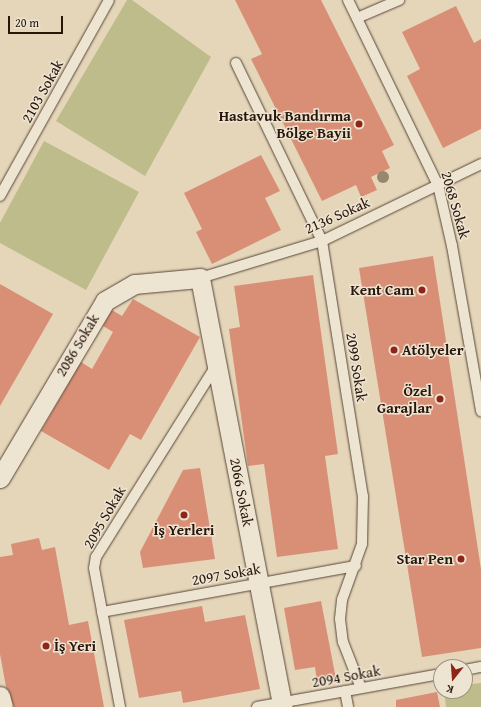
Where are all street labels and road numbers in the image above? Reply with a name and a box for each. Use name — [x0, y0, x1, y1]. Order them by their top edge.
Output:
street label: 2103 Sokak — [17, 56, 67, 126]
street label: 2068 Sokak — [438, 169, 474, 241]
street label: 2136 Sokak — [302, 193, 372, 237]
street label: 2086 Sokak — [51, 311, 103, 379]
street label: 2099 Sokak — [343, 331, 371, 403]
street label: 2066 Sokak — [227, 456, 257, 528]
street label: 2095 Sokak — [79, 482, 129, 552]
street label: 2097 Sokak — [190, 559, 262, 589]
street label: 2094 Sokak — [310, 661, 382, 691]

